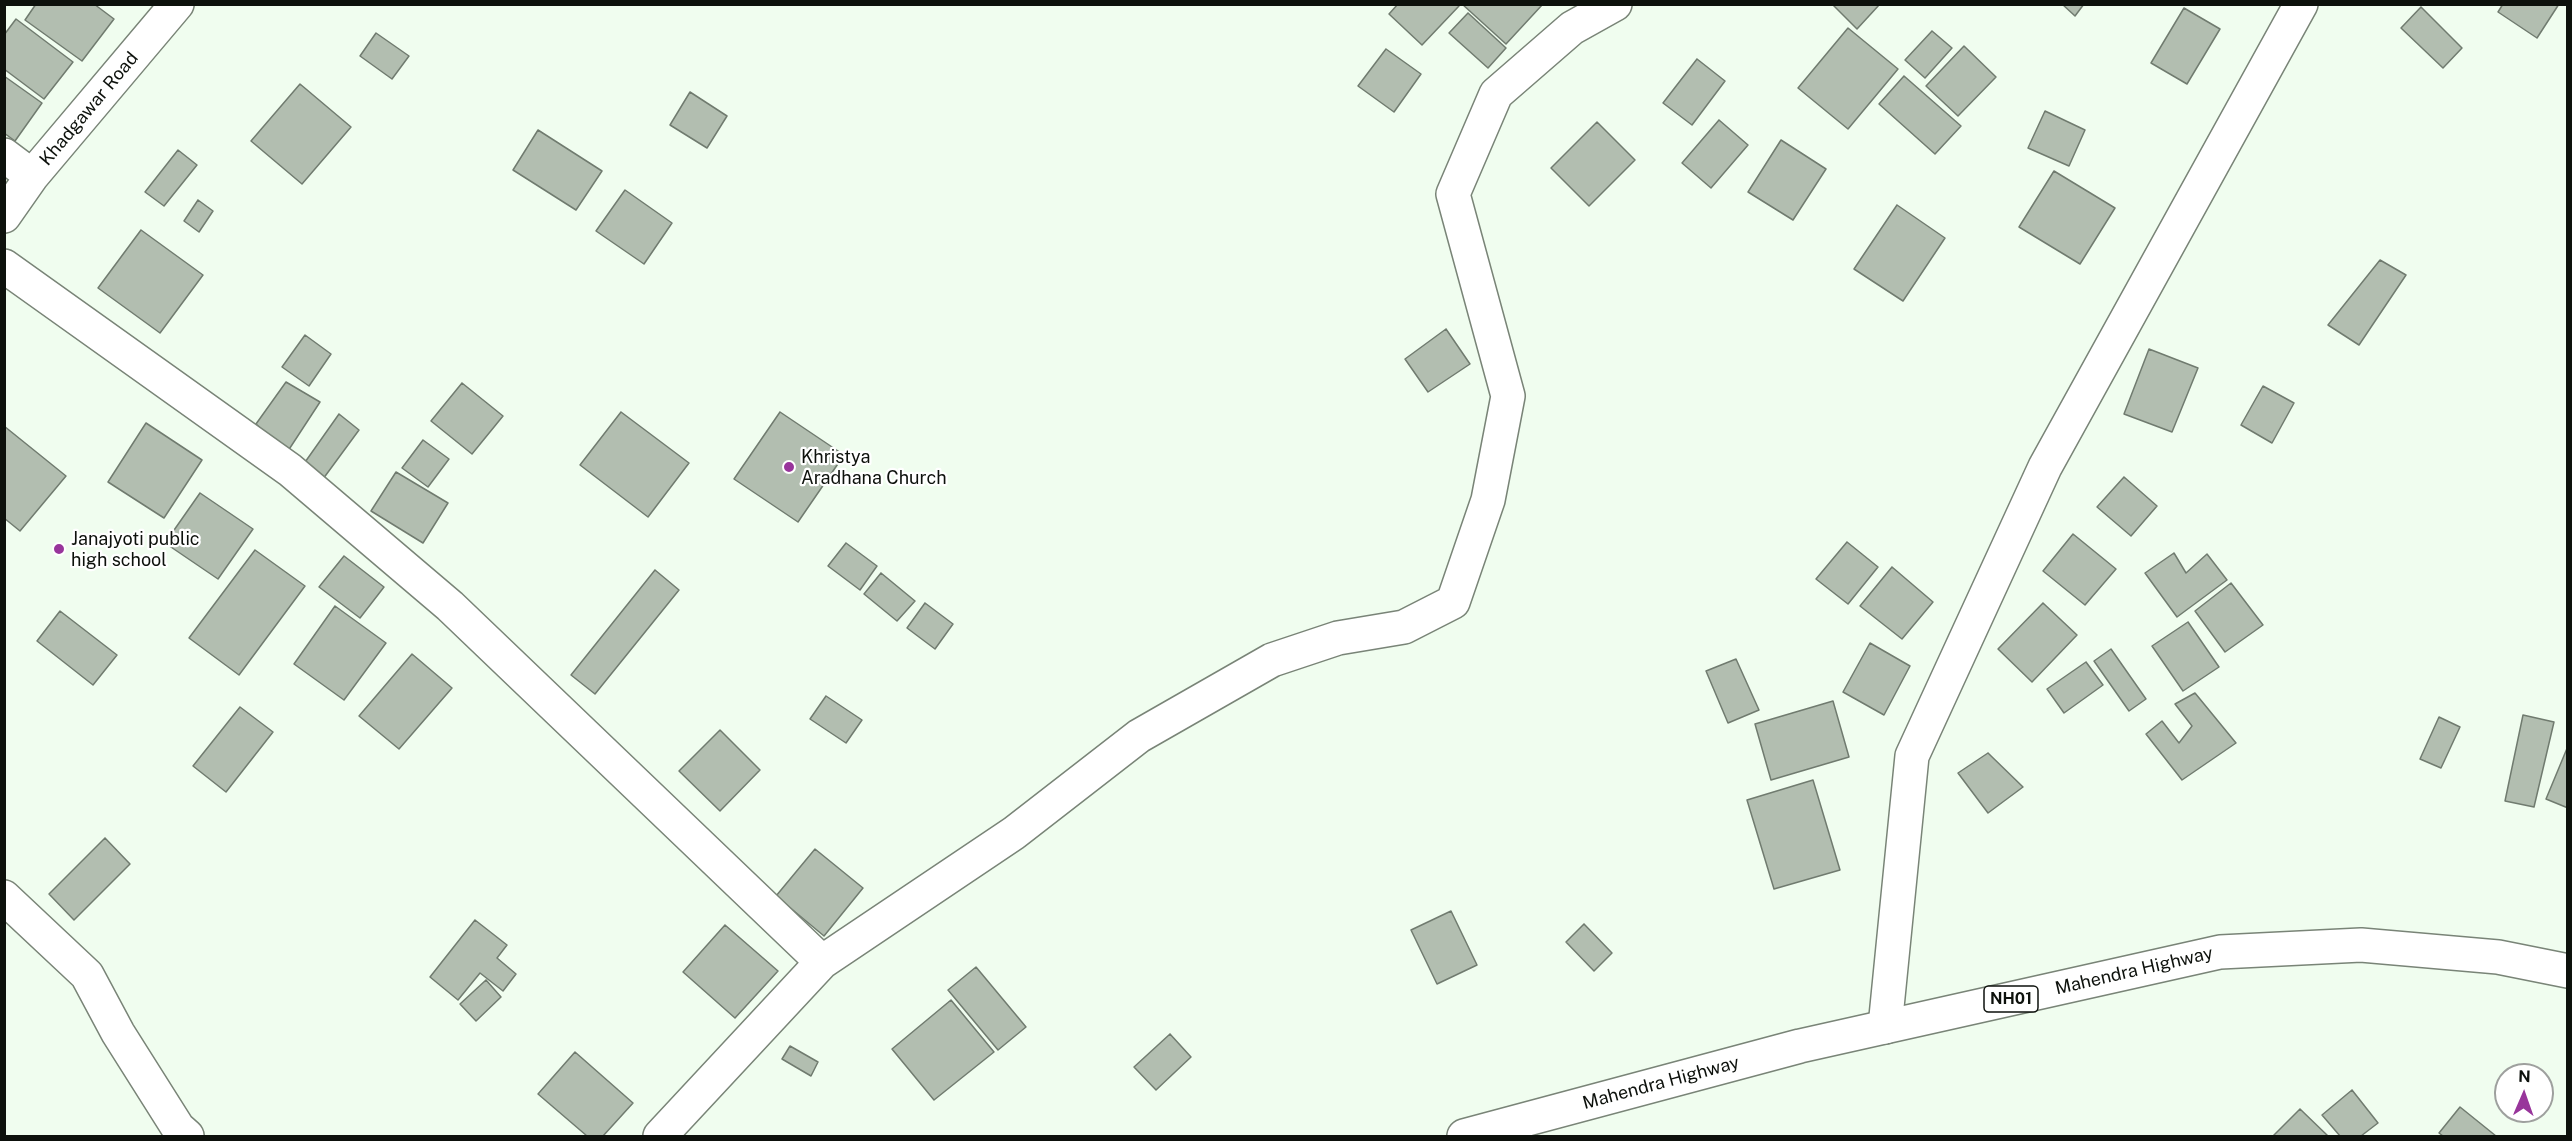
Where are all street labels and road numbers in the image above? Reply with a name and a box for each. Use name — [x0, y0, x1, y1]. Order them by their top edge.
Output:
street label: Khadgawar Road — [35, 48, 143, 170]
street label: Mahendra Highway — [2053, 942, 2215, 1000]
road number: NH01 — [1984, 986, 2038, 1012]
street label: Mahendra Highway — [1580, 1052, 1742, 1114]

